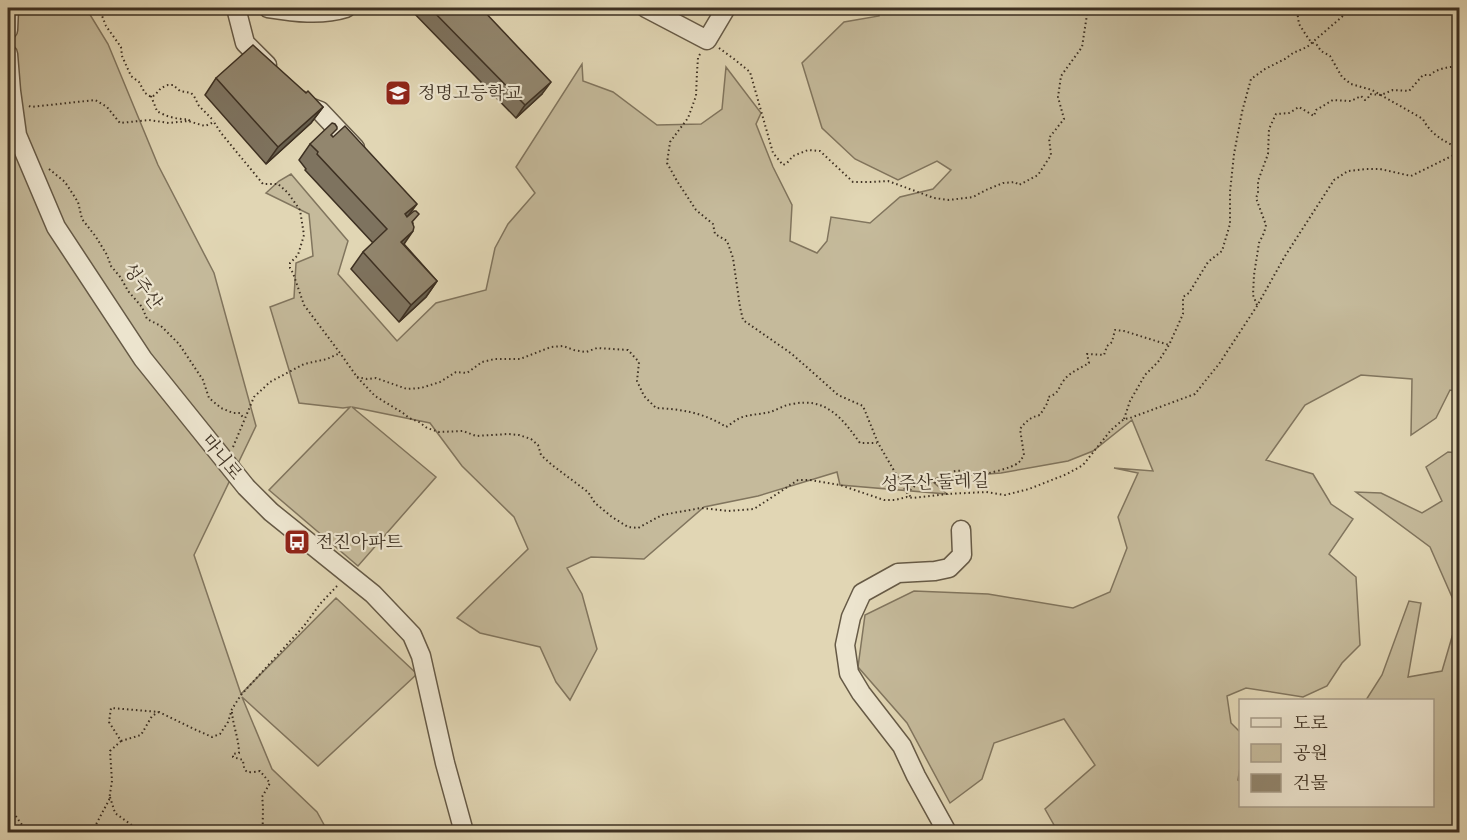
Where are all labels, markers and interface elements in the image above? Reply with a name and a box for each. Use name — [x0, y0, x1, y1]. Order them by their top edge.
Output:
school or university icon: 정명고등학교 — [383, 78, 413, 108]
place label: 정명고등학교 — [418, 81, 523, 105]
street label: 성주산 — [118, 258, 168, 315]
street label: 마니로 — [196, 429, 248, 485]
street label: 성주산 둘레길 — [881, 468, 989, 496]
bus stop icon: 전진아파트 — [282, 527, 312, 557]
place label: 전진아파트 — [316, 530, 404, 554]
legend — [1239, 699, 1434, 807]
text: 도로 — [1293, 711, 1328, 735]
text: 공원 — [1293, 741, 1328, 765]
text: 건물 — [1293, 771, 1328, 795]

